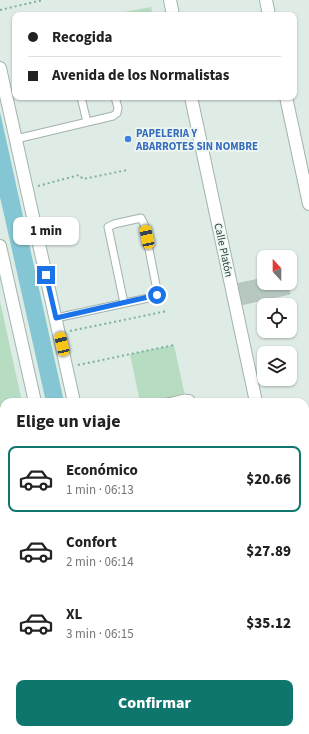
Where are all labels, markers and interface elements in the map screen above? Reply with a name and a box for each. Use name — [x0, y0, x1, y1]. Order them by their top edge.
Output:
text: Recogida — [52, 27, 112, 48]
text: Avenida de los Normalistas — [52, 65, 229, 86]
place label: PAPELERIA Y ABARROTES SIN NOMBRE — [135, 126, 258, 154]
marker: PAPELERIA Y ABARROTES SIN NOMBRE — [123, 134, 133, 144]
callout: 1 min — [13, 217, 79, 245]
text: 1 min — [30, 222, 62, 240]
street label: Calle Platón — [210, 222, 237, 279]
car — [139, 224, 155, 250]
north arrow — [257, 250, 297, 290]
map controls — [257, 250, 297, 386]
route end — [37, 266, 55, 284]
route start — [148, 286, 166, 304]
button: locate — [257, 298, 297, 338]
car — [53, 331, 71, 357]
button: layers — [257, 346, 297, 386]
text: Elige un viaje — [16, 409, 121, 434]
text: Económico — [66, 460, 138, 481]
icon: car — [18, 461, 54, 497]
text: $20.66 — [246, 469, 291, 490]
text: 1 min · 06:13 — [66, 481, 134, 499]
text: Confort — [66, 532, 117, 553]
icon: car — [18, 533, 54, 569]
text: $27.89 — [246, 541, 291, 562]
text: 2 min · 06:14 — [66, 553, 134, 571]
text: XL — [66, 604, 82, 625]
icon: car — [18, 605, 54, 641]
text: $35.12 — [246, 613, 291, 634]
text: 3 min · 06:15 — [66, 625, 134, 643]
button: Confirmar — [16, 680, 293, 726]

